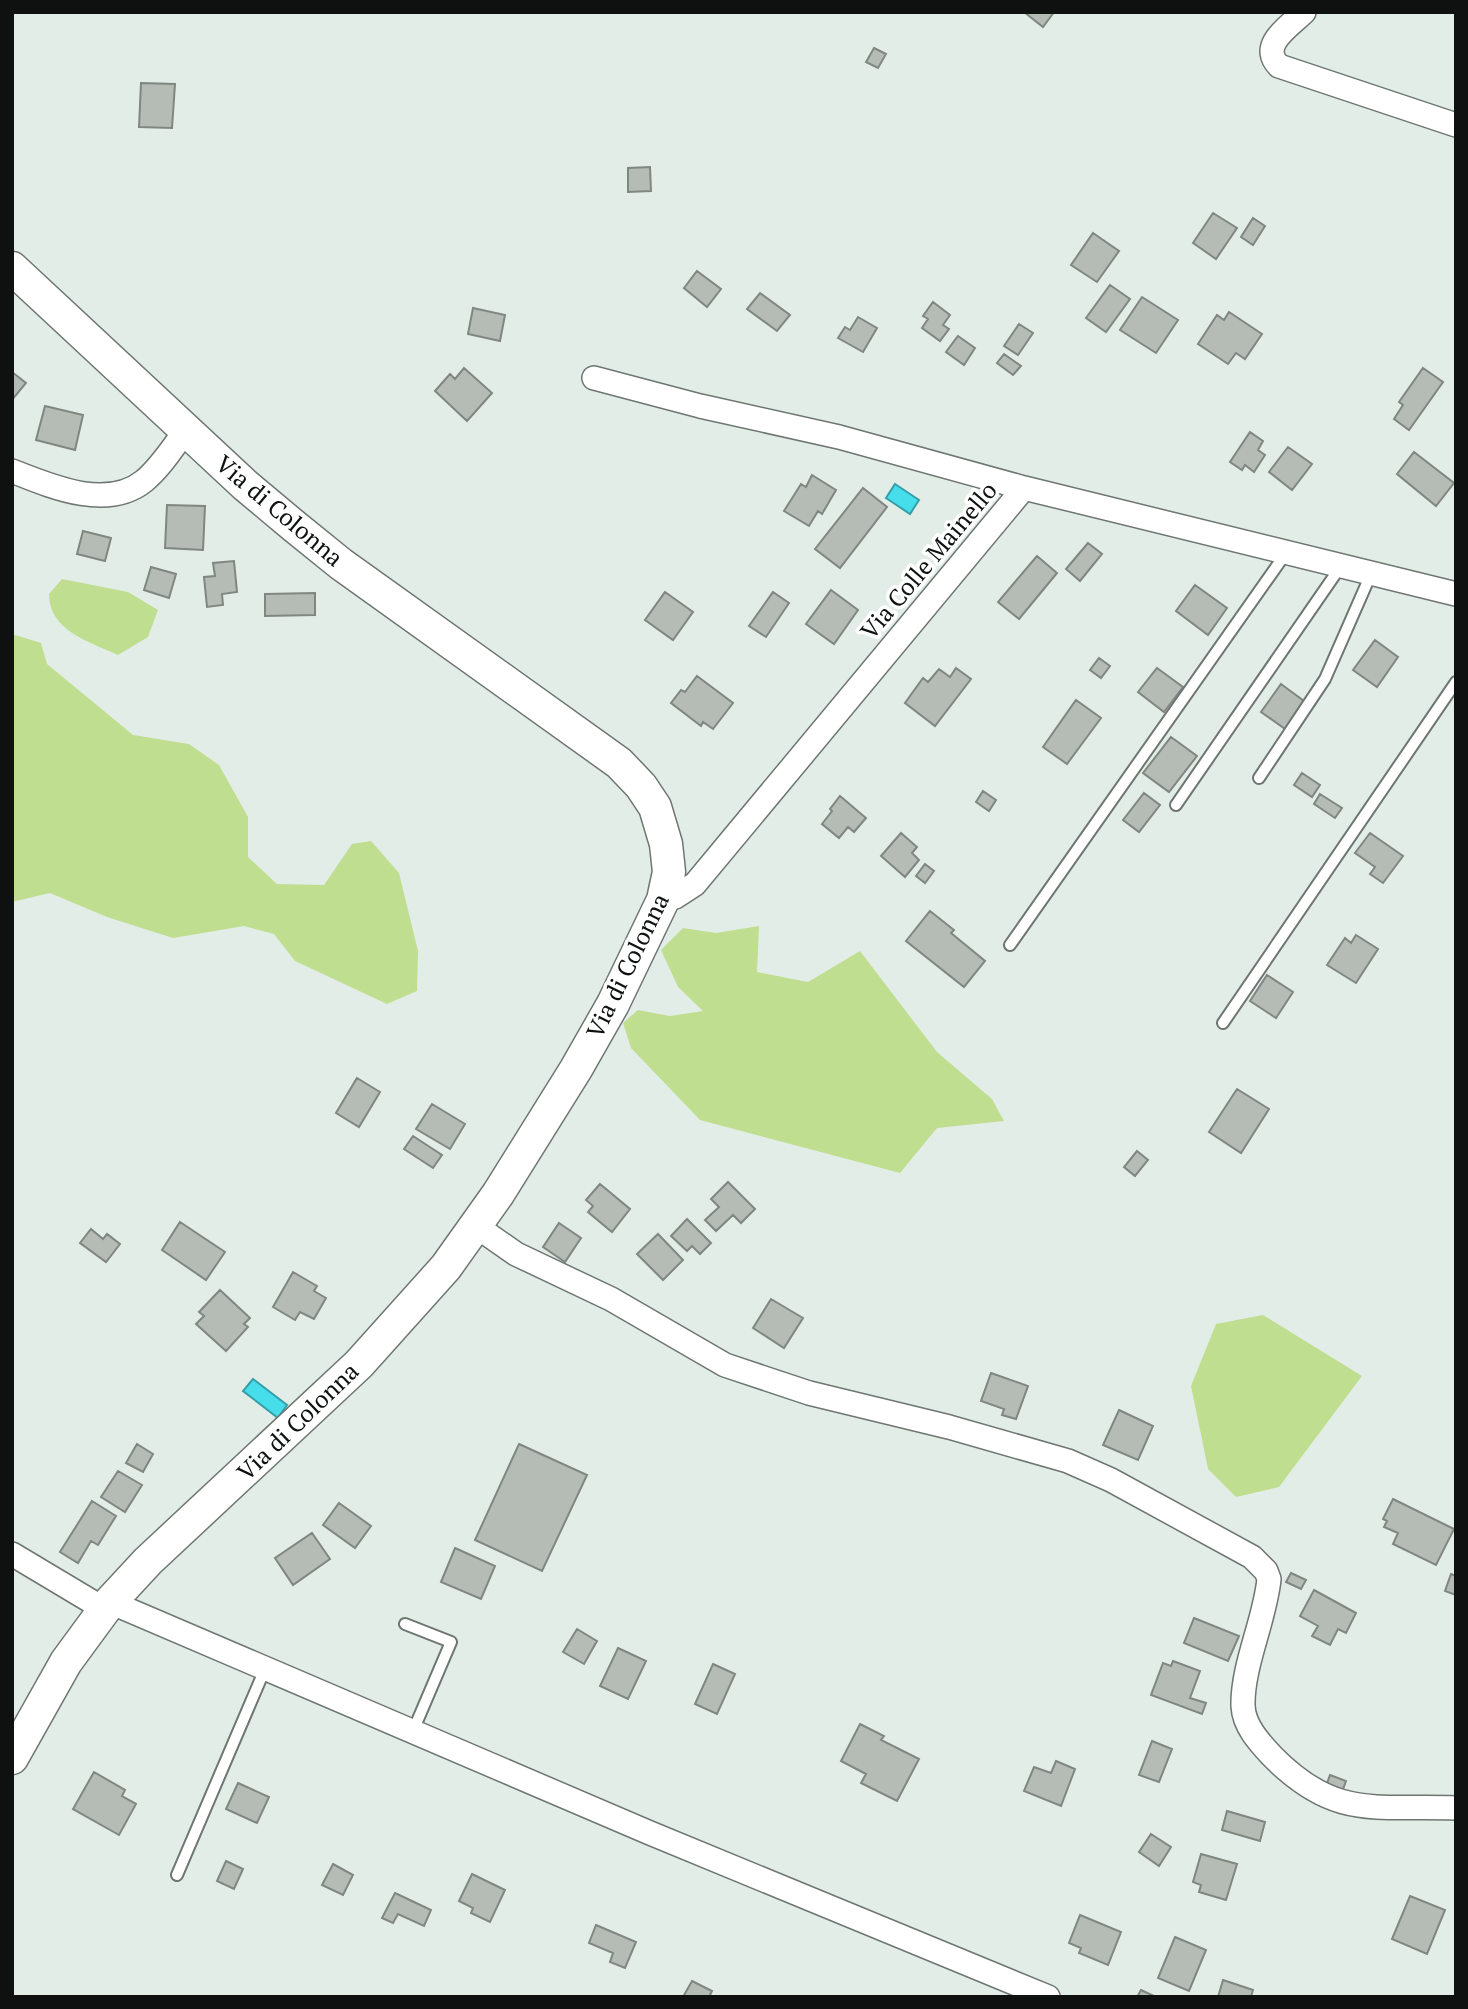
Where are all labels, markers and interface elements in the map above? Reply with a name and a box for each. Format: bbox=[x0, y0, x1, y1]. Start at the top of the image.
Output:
street label: Via di Colonna bbox=[209, 447, 350, 573]
street label: Via Colle Mainello bbox=[853, 475, 1004, 646]
street label: Via di Colonna bbox=[578, 888, 676, 1043]
street label: Via di Colonna bbox=[230, 1355, 365, 1487]

